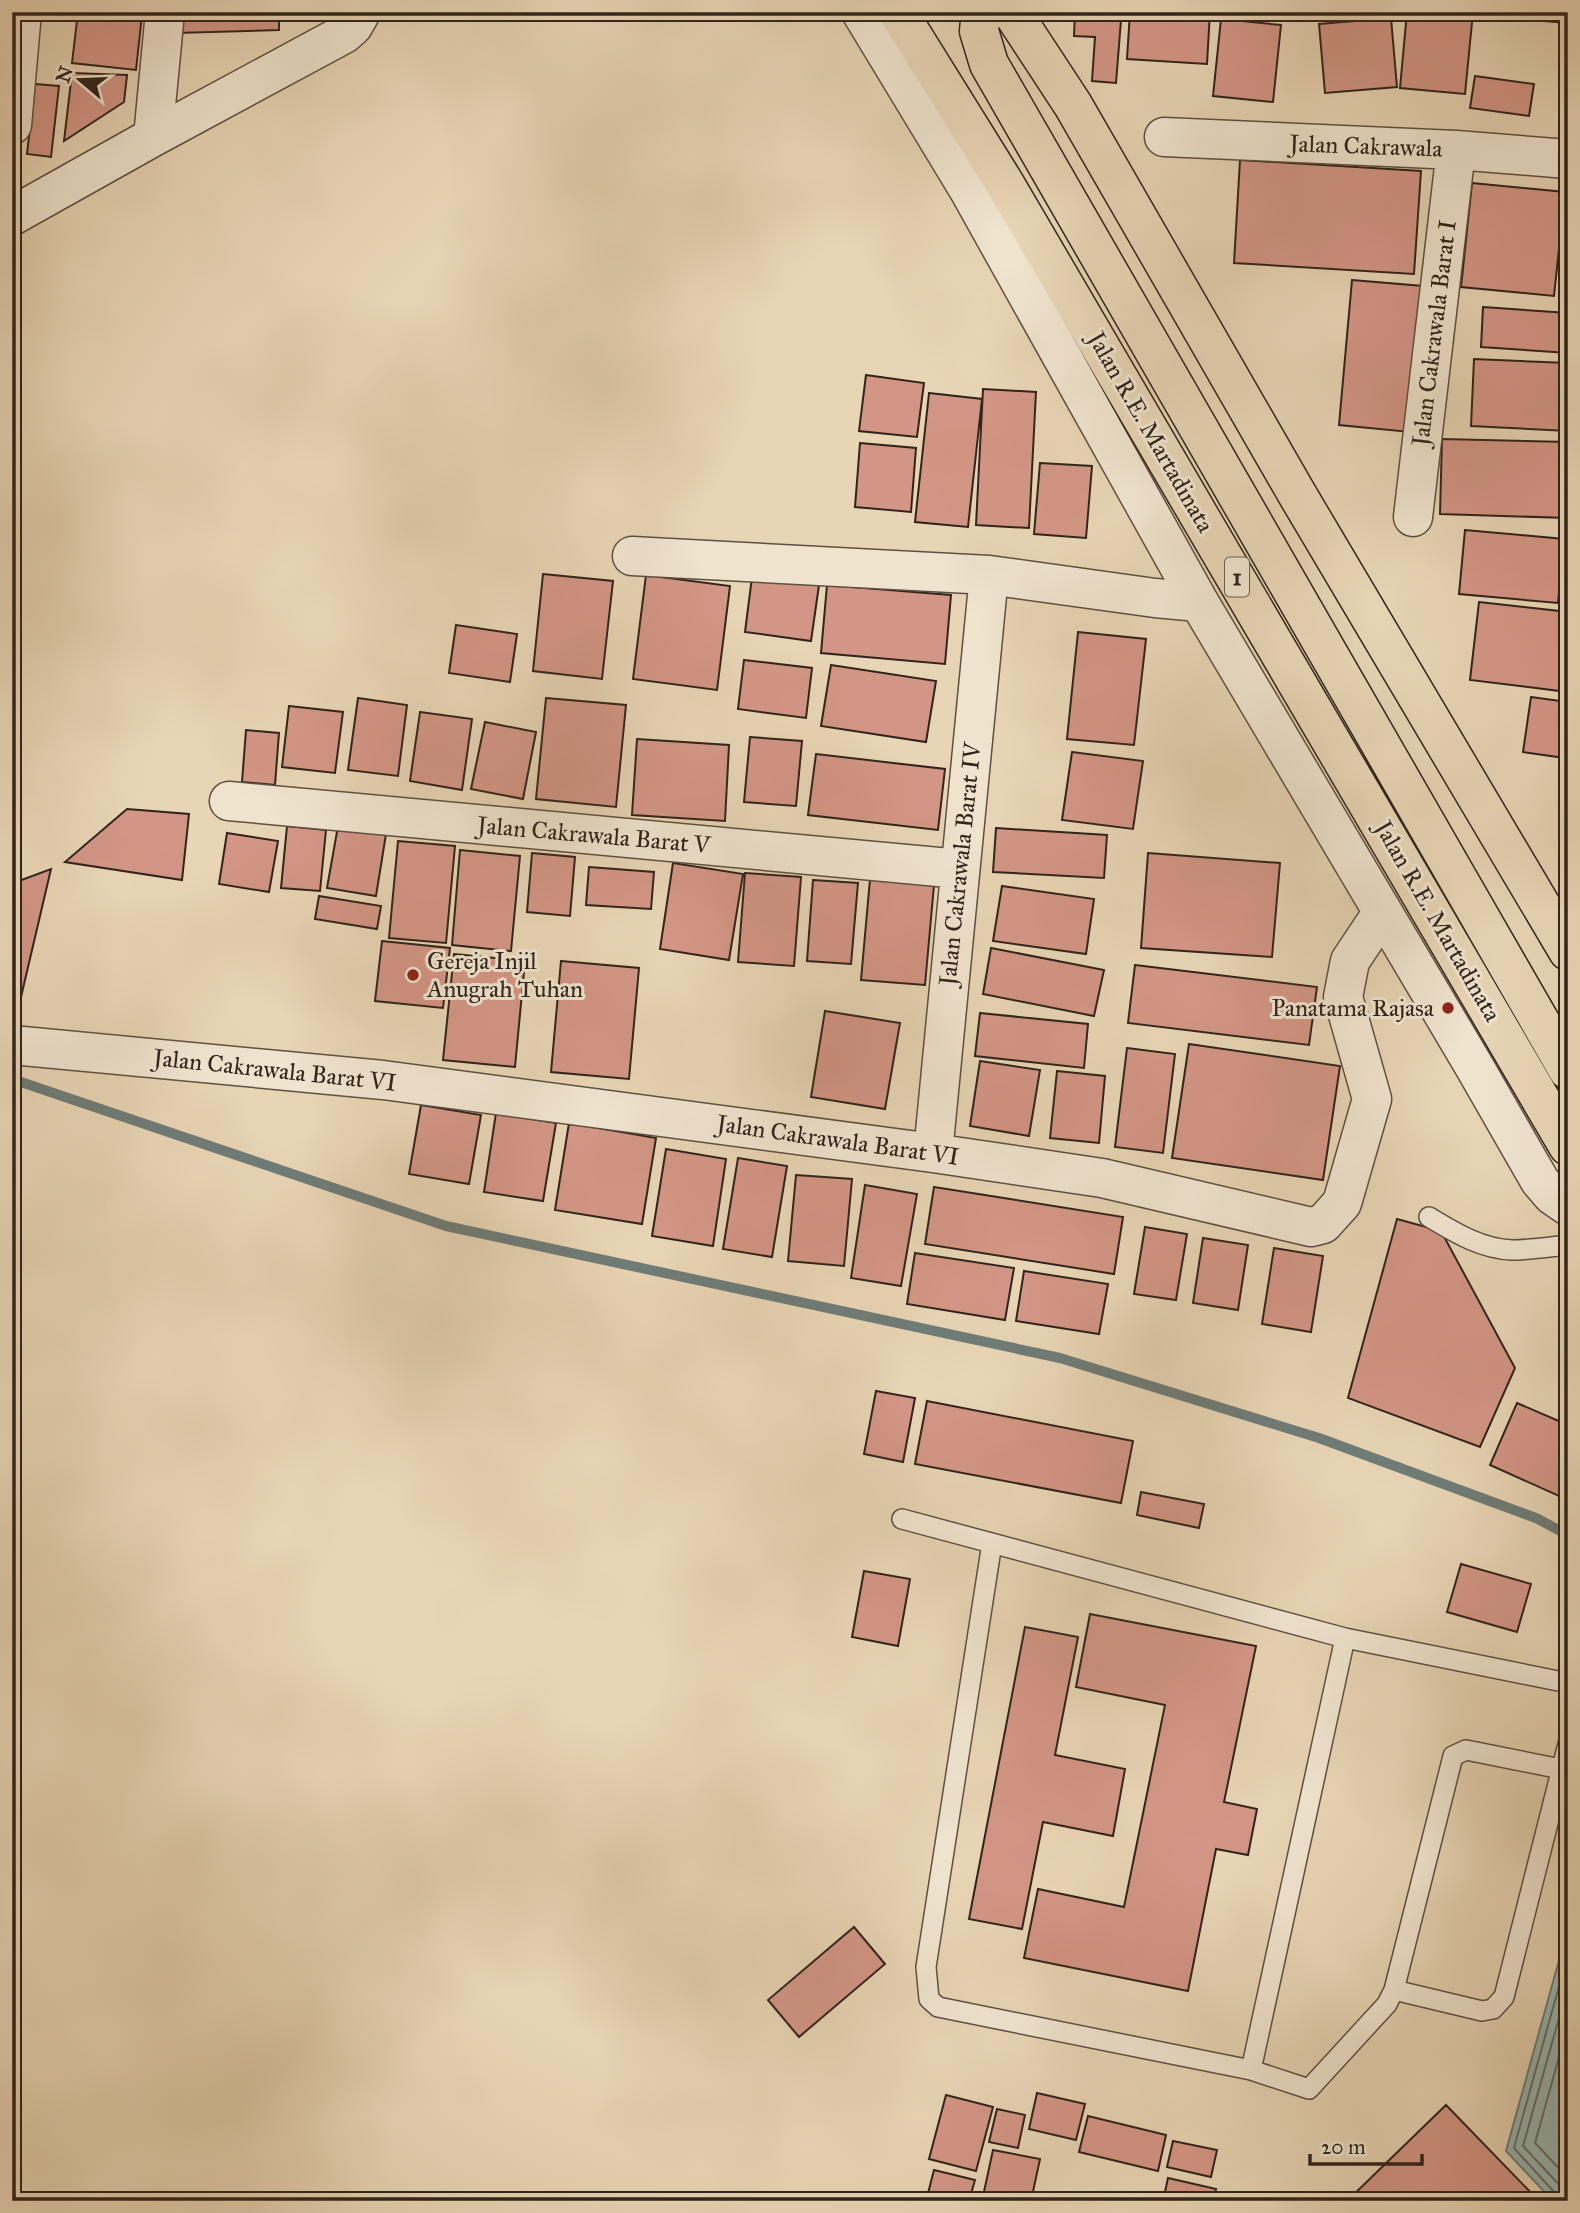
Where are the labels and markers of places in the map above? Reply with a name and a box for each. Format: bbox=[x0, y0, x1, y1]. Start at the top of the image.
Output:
place label: Gereja Injil Anugrah Tuhan bbox=[426, 946, 583, 1004]
marker: Gereja Injil Anugrah Tuhan bbox=[405, 967, 421, 983]
place label: Panatama Rajasa bbox=[1271, 993, 1435, 1023]
marker: Panatama Rajasa bbox=[1440, 1000, 1456, 1016]

